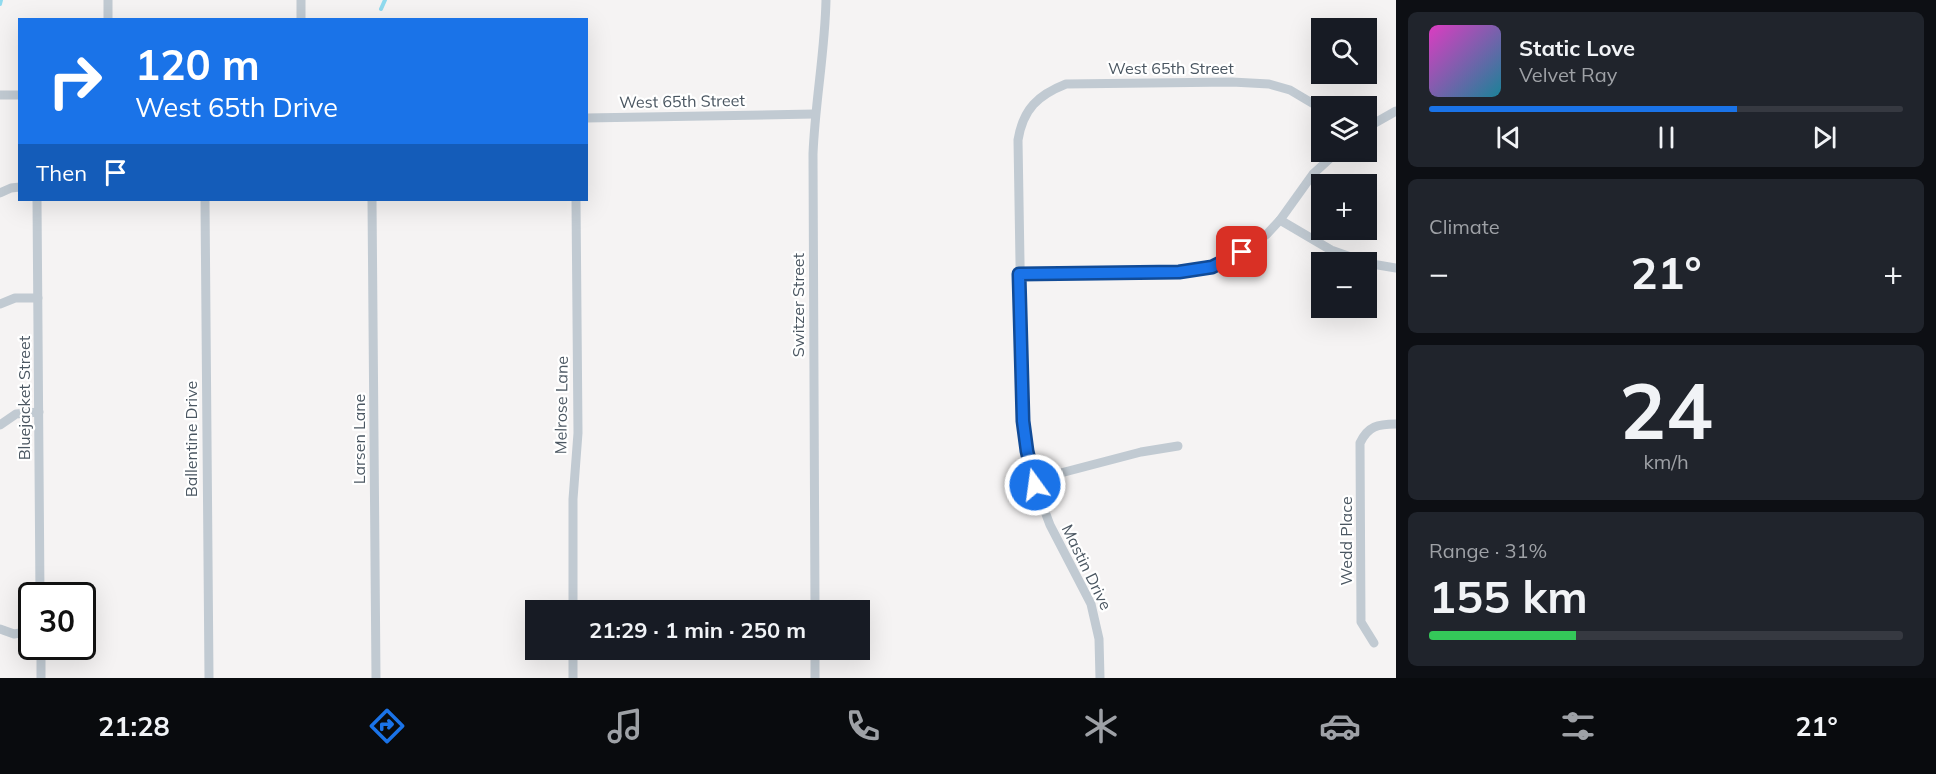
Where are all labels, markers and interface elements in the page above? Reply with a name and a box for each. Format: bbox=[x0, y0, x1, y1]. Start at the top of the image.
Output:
map controls bbox=[1311, 18, 1377, 318]
button: search bbox=[1311, 18, 1377, 84]
text: Static Love bbox=[1519, 34, 1635, 62]
text: 120 m bbox=[135, 38, 260, 91]
icon: right bbox=[36, 42, 114, 120]
street label: West 65th Street bbox=[1108, 58, 1234, 78]
text: Velvet Ray bbox=[1519, 62, 1617, 87]
text: West 65th Drive bbox=[135, 90, 338, 124]
street label: West 65th Street bbox=[619, 90, 745, 112]
button: layers bbox=[1311, 96, 1377, 162]
icon: previous bbox=[1492, 121, 1525, 154]
icon: pause bbox=[1650, 121, 1683, 154]
icon: next bbox=[1808, 121, 1841, 154]
icon: arrive bbox=[99, 156, 132, 189]
text: Then bbox=[36, 159, 87, 187]
button: + bbox=[1311, 174, 1377, 240]
text: Climate bbox=[1429, 214, 1500, 239]
pin bbox=[1216, 226, 1267, 277]
icon: arrive bbox=[1225, 235, 1258, 268]
text: 21° bbox=[1630, 244, 1702, 300]
street label: Switzer Street bbox=[788, 252, 808, 357]
button: − bbox=[1311, 252, 1377, 318]
text: − bbox=[1429, 252, 1449, 293]
text: + bbox=[1883, 252, 1903, 293]
street label: Bluejacket Street bbox=[14, 335, 34, 460]
street label: Melrose Lane bbox=[550, 356, 572, 454]
text: 24 bbox=[1619, 361, 1713, 459]
street label: Ballentine Drive bbox=[181, 381, 201, 497]
street label: Larsen Lane bbox=[349, 394, 369, 484]
text: km/h bbox=[1643, 449, 1689, 474]
position arrow bbox=[1003, 453, 1067, 517]
street label: Wedd Place bbox=[1336, 496, 1356, 586]
street label: Mastin Drive bbox=[1058, 521, 1116, 613]
text: Range · 31% bbox=[1429, 538, 1547, 563]
text: 155 km bbox=[1429, 568, 1588, 624]
speed limit sign: 30 bbox=[18, 582, 96, 660]
text: 21:29 · 1 min · 250 m bbox=[589, 616, 806, 644]
icon: directions bbox=[366, 705, 408, 747]
icon: music bbox=[604, 705, 646, 747]
icon: phone bbox=[842, 705, 884, 747]
icon: climate bbox=[1080, 705, 1122, 747]
icon: car bbox=[1319, 705, 1361, 747]
icon: filters bbox=[1557, 705, 1599, 747]
text: 21:28 bbox=[98, 709, 170, 743]
text: 21° bbox=[1795, 709, 1838, 743]

